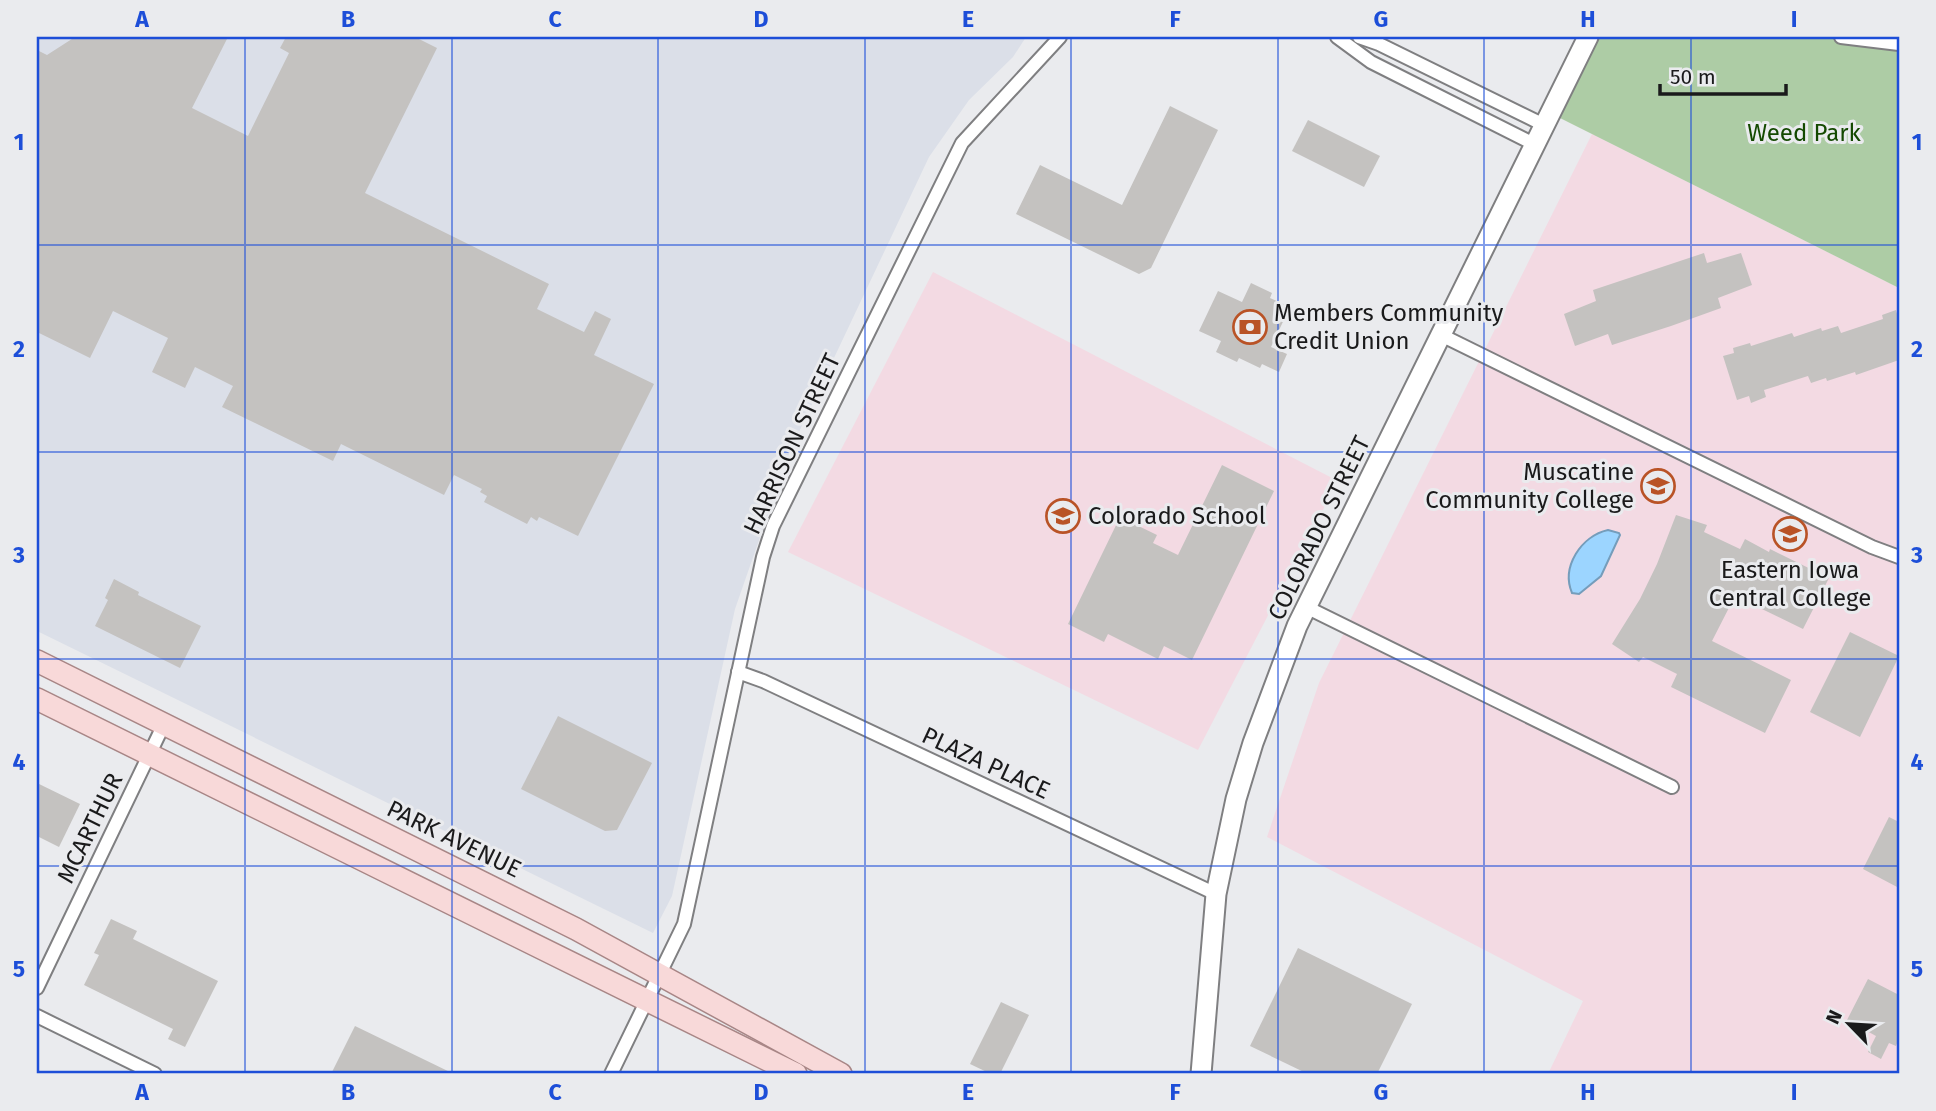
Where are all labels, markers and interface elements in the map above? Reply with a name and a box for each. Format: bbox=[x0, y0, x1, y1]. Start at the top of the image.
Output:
text: A bbox=[134, 5, 149, 33]
text: B bbox=[341, 5, 355, 33]
text: C bbox=[548, 5, 562, 33]
text: D bbox=[754, 5, 769, 33]
text: E bbox=[962, 5, 974, 33]
text: F bbox=[1169, 5, 1181, 33]
text: G bbox=[1374, 5, 1388, 33]
text: H bbox=[1580, 5, 1596, 33]
text: I bbox=[1791, 5, 1797, 33]
scale bar bbox=[1660, 52, 1786, 96]
text: 50 m bbox=[1670, 64, 1716, 90]
park label: Weed Park bbox=[1747, 119, 1862, 147]
text: 1 bbox=[14, 128, 24, 156]
text: 1 bbox=[1912, 128, 1922, 156]
place label: Members Community Credit Union bbox=[1274, 299, 1504, 355]
bank icon: Members Community Credit Union bbox=[1231, 308, 1269, 346]
text: 2 bbox=[13, 335, 25, 363]
text: 2 bbox=[1911, 335, 1923, 363]
street label: HARRISON STREET bbox=[738, 349, 846, 539]
street label: COLORADO STREET bbox=[1262, 431, 1376, 625]
place label: Muscatine Community College bbox=[1425, 458, 1634, 514]
school or university icon: Muscatine Community College bbox=[1639, 467, 1677, 505]
school or university icon: Colorado School bbox=[1044, 497, 1082, 535]
place label: Colorado School bbox=[1088, 502, 1266, 530]
school or university icon: Eastern Iowa Central College bbox=[1771, 515, 1809, 553]
text: 3 bbox=[12, 541, 25, 569]
text: 3 bbox=[1910, 541, 1923, 569]
place label: Eastern Iowa Central College bbox=[1709, 556, 1871, 612]
street label: PLAZA PLACE bbox=[918, 721, 1054, 805]
text: 4 bbox=[13, 748, 26, 776]
text: 4 bbox=[1911, 748, 1924, 776]
street label: MCARTHUR bbox=[51, 768, 129, 888]
street label: PARK AVENUE bbox=[382, 794, 526, 884]
text: 5 bbox=[13, 955, 25, 983]
text: 5 bbox=[1911, 955, 1923, 983]
north arrow bbox=[1814, 988, 1884, 1058]
text: N bbox=[1821, 1006, 1847, 1028]
text: A bbox=[134, 1078, 149, 1106]
text: B bbox=[341, 1078, 355, 1106]
text: C bbox=[548, 1078, 562, 1106]
text: D bbox=[754, 1078, 769, 1106]
text: E bbox=[962, 1078, 974, 1106]
text: F bbox=[1169, 1078, 1181, 1106]
text: G bbox=[1374, 1078, 1388, 1106]
text: H bbox=[1580, 1078, 1596, 1106]
text: I bbox=[1791, 1078, 1797, 1106]

